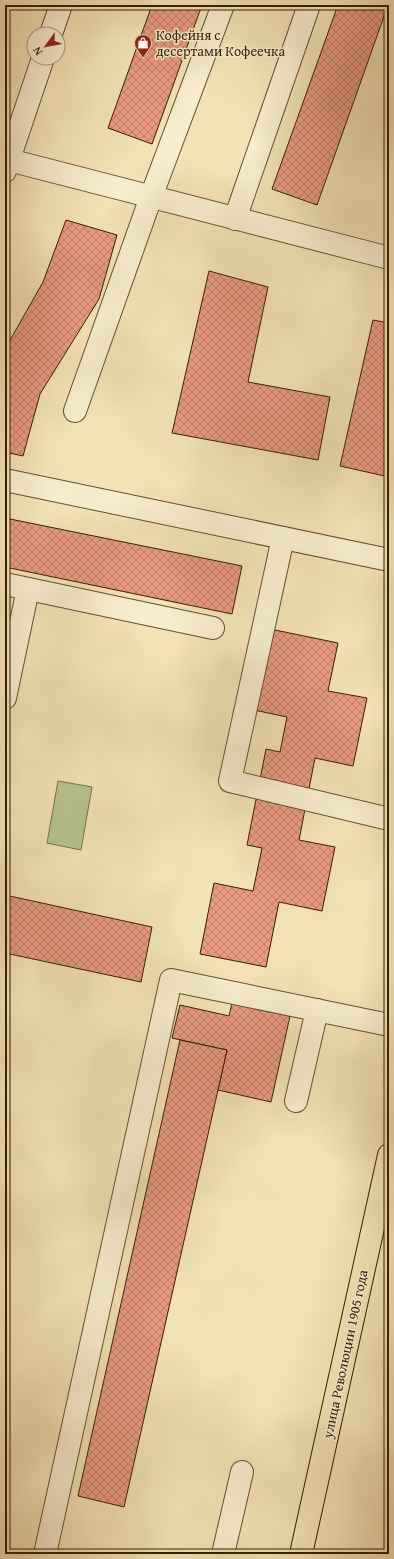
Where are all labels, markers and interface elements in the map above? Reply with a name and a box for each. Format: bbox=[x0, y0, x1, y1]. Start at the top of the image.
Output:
place label: Кофейня с десертами Кофеечка bbox=[156, 25, 285, 61]
north arrow bbox=[26, 26, 66, 66]
shop icon: Кофейня с десертами Кофеечка bbox=[133, 33, 153, 58]
text: N bbox=[28, 43, 46, 59]
street label: улица Революции 1905 года bbox=[317, 1268, 373, 1441]

